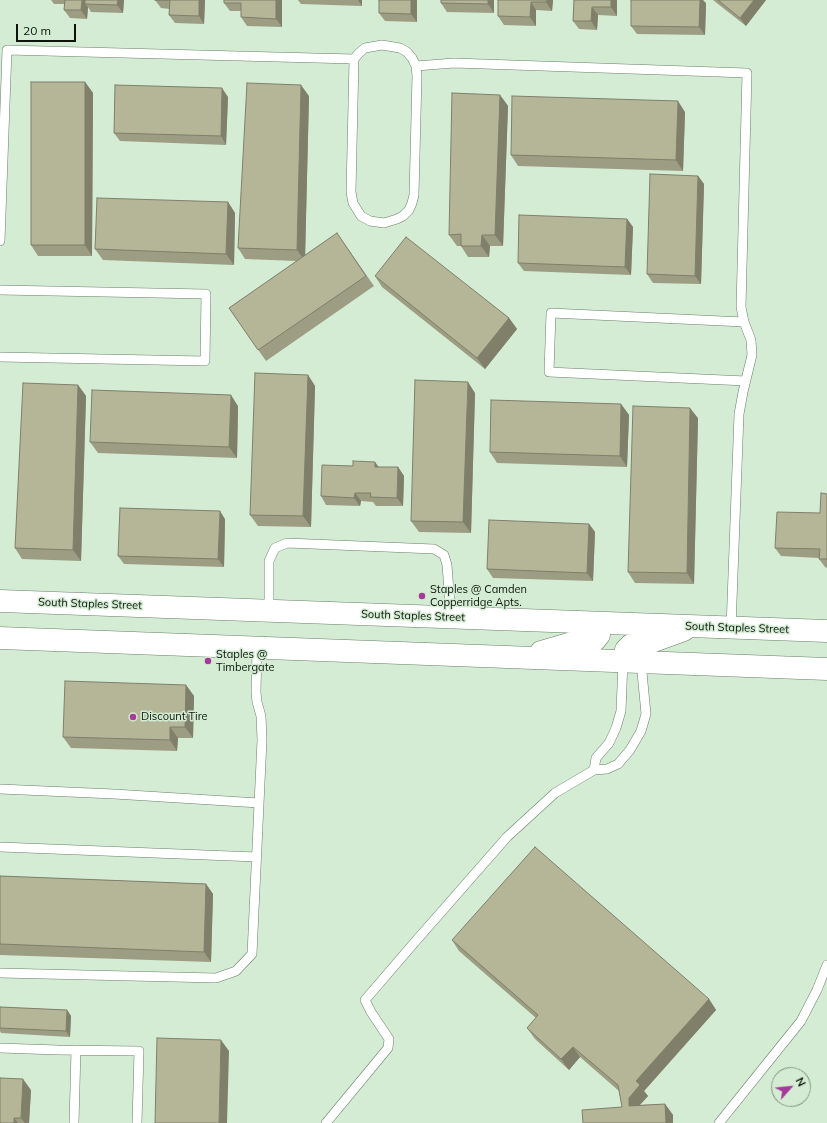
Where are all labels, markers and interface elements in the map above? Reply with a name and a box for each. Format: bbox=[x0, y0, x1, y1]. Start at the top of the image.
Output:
scale bar bbox=[18, 16, 78, 42]
text: 20 m bbox=[23, 23, 51, 38]
place label: Staples @ Camden Copperridge Apts. bbox=[430, 583, 527, 609]
marker: Staples @ Camden Copperridge Apts. bbox=[417, 591, 427, 601]
street label: South Staples Street bbox=[38, 596, 142, 612]
street label: South Staples Street bbox=[361, 608, 465, 624]
street label: South Staples Street bbox=[685, 620, 789, 636]
place label: Staples @ Timbergate bbox=[216, 648, 274, 674]
marker: Staples @ Timbergate bbox=[203, 656, 213, 666]
place label: Discount Tire bbox=[141, 710, 208, 724]
marker: Discount Tire bbox=[128, 712, 138, 722]
north arrow bbox=[771, 1067, 811, 1107]
text: N bbox=[793, 1075, 809, 1089]

